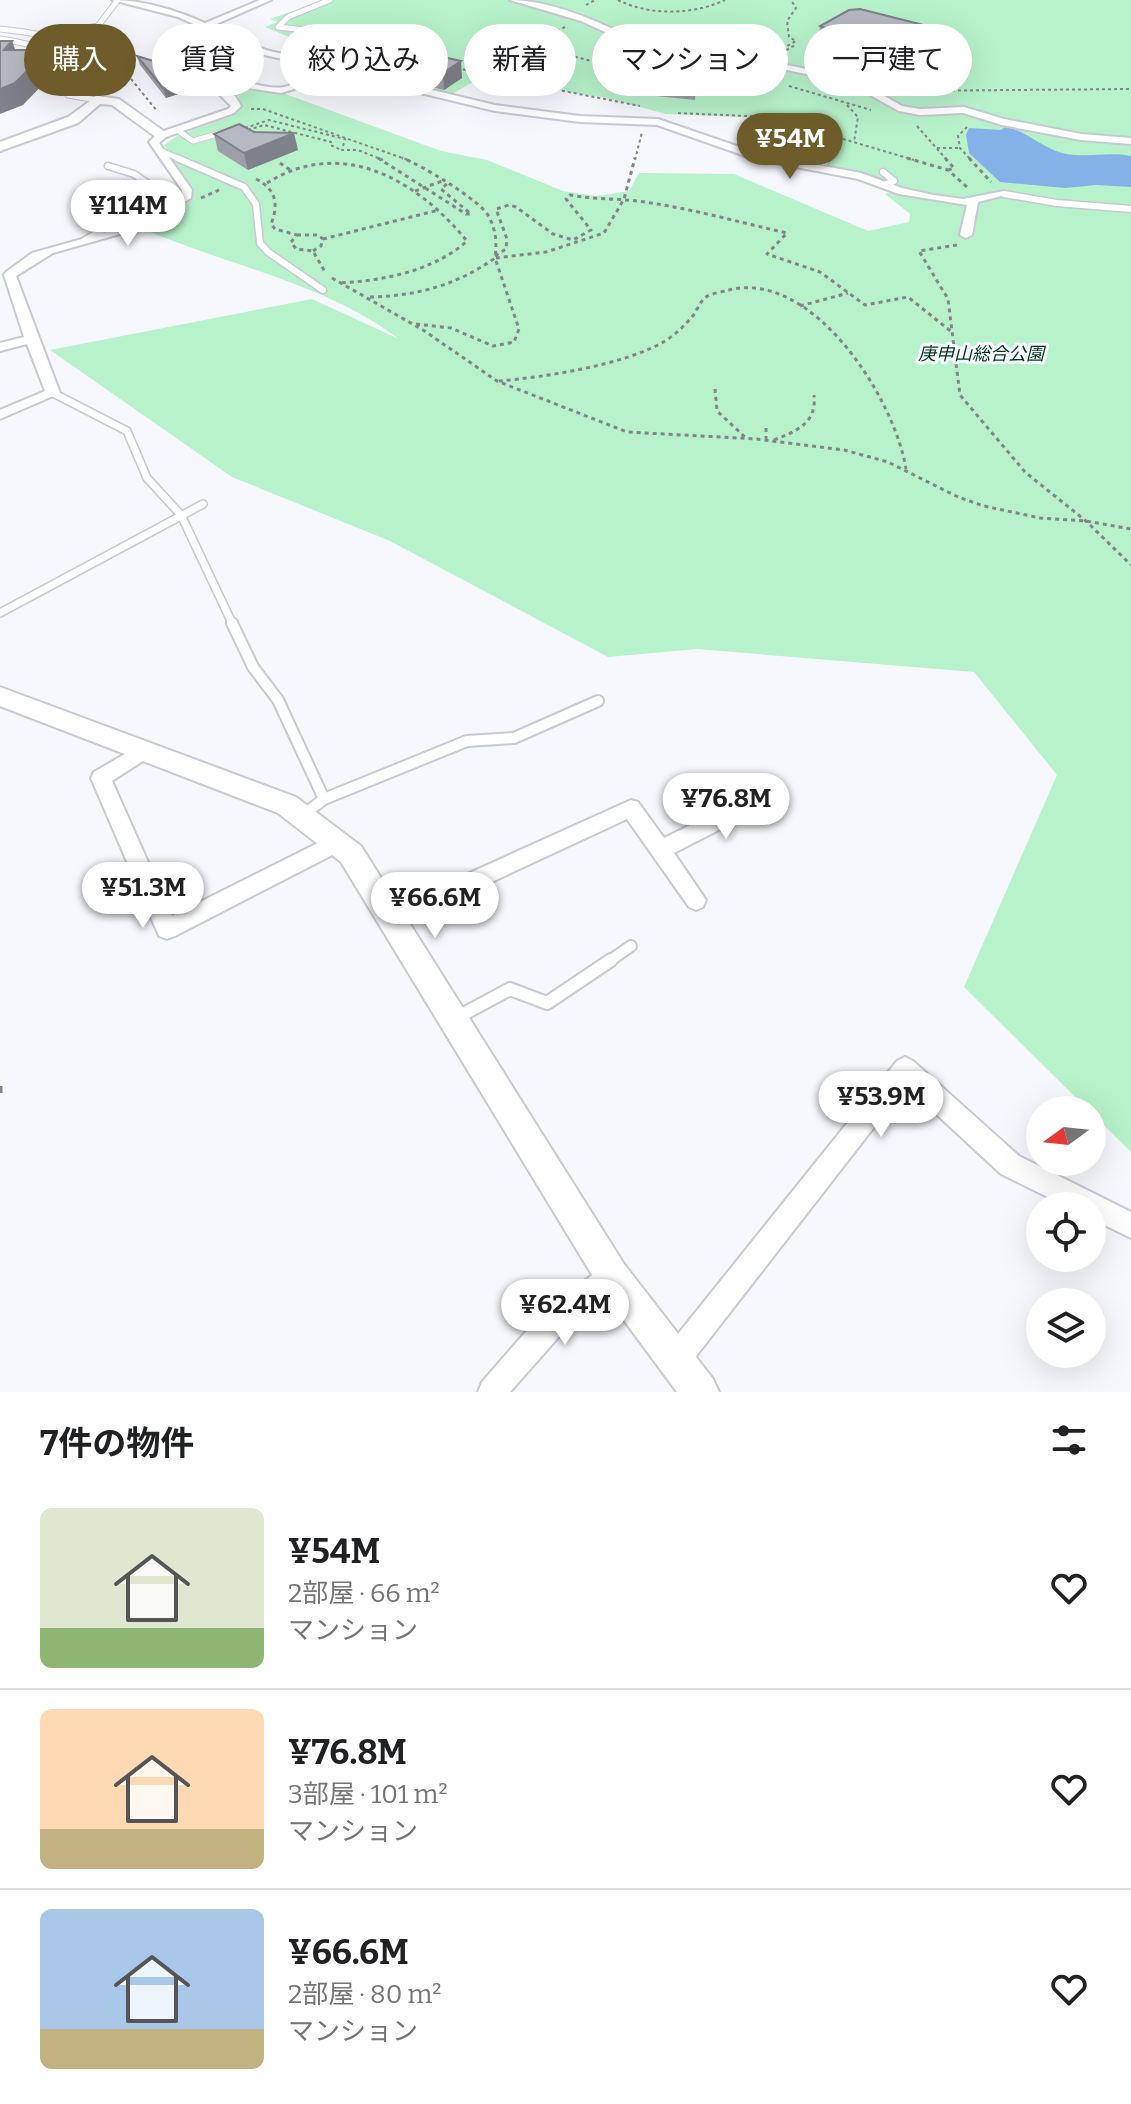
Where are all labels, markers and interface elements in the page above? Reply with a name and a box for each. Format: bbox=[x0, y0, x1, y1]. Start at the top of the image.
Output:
chip: 購入 bbox=[24, 24, 136, 96]
chip: 賃貸 bbox=[152, 24, 264, 96]
chip: 絞り込み bbox=[280, 24, 448, 96]
chip: 新着 bbox=[464, 24, 576, 96]
chip: マンション bbox=[592, 24, 788, 96]
chip: 一戸建て bbox=[804, 24, 972, 96]
pin: ¥54M bbox=[743, 113, 837, 181]
text: ¥54M bbox=[755, 123, 825, 154]
pin: ¥114M bbox=[72, 180, 184, 248]
text: ¥114M bbox=[88, 190, 168, 221]
park label: 庚申山総合公園 bbox=[918, 343, 1047, 365]
pin: ¥76.8M bbox=[661, 773, 791, 841]
text: ¥76.8M bbox=[681, 783, 771, 814]
pin: ¥51.3M bbox=[78, 862, 208, 930]
text: ¥51.3M bbox=[100, 872, 186, 903]
pin: ¥66.6M bbox=[370, 872, 500, 940]
text: ¥66.6M bbox=[389, 882, 481, 913]
pin: ¥53.9M bbox=[816, 1071, 946, 1139]
text: ¥53.9M bbox=[837, 1081, 925, 1112]
north arrow bbox=[1026, 1096, 1106, 1176]
map controls bbox=[1026, 1096, 1106, 1368]
button: locate bbox=[1026, 1192, 1106, 1272]
pin: ¥62.4M bbox=[500, 1279, 630, 1347]
button: layers bbox=[1026, 1288, 1106, 1368]
text: ¥62.4M bbox=[519, 1289, 611, 1320]
icon: filters bbox=[1047, 1418, 1091, 1462]
text: 7件の物件 bbox=[40, 1423, 194, 1464]
text: ¥54M bbox=[288, 1531, 380, 1572]
icon: home bbox=[104, 1540, 200, 1636]
icon: heart bbox=[1047, 1566, 1091, 1610]
text: 2部屋 · 66 m² bbox=[288, 1578, 440, 1609]
text: マンション bbox=[288, 1615, 418, 1646]
text: ¥76.8M bbox=[288, 1732, 407, 1773]
icon: home bbox=[104, 1741, 200, 1837]
icon: heart bbox=[1047, 1767, 1091, 1811]
text: 3部屋 · 101 m² bbox=[288, 1779, 448, 1810]
text: マンション bbox=[288, 1816, 418, 1847]
text: ¥66.6M bbox=[288, 1932, 409, 1973]
icon: home bbox=[104, 1941, 200, 2037]
icon: heart bbox=[1047, 1967, 1091, 2011]
text: 2部屋 · 80 m² bbox=[288, 1979, 442, 2010]
text: マンション bbox=[288, 2016, 418, 2047]

